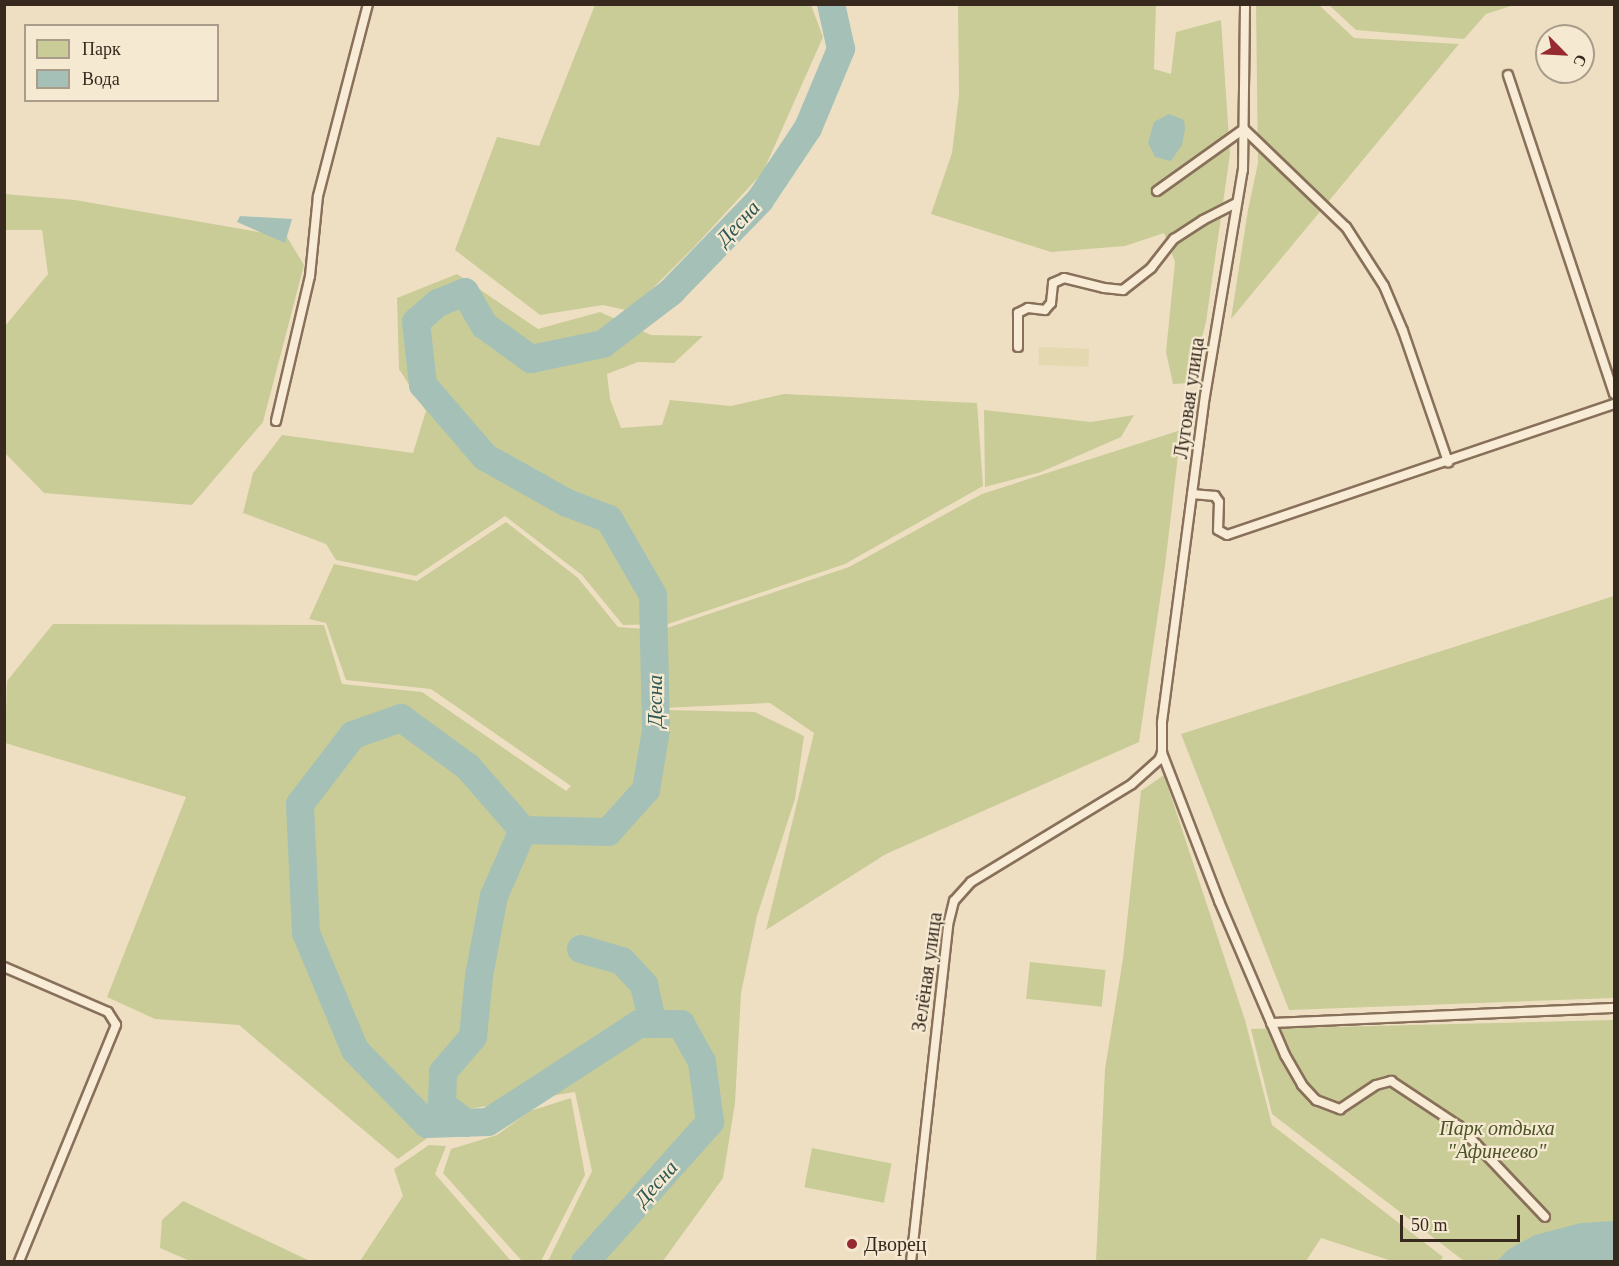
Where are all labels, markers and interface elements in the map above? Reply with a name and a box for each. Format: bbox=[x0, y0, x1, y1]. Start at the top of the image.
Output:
legend bbox=[24, 24, 219, 102]
north arrow bbox=[1535, 24, 1595, 84]
text: Парк bbox=[82, 39, 121, 59]
text: С bbox=[1570, 52, 1590, 69]
text: Вода bbox=[82, 69, 120, 89]
water label: Десна bbox=[711, 195, 765, 251]
street label: Луговая улица bbox=[1169, 336, 1209, 460]
water label: Десна bbox=[642, 675, 668, 727]
street label: Зелёная улица bbox=[907, 910, 947, 1034]
park label: Парк отдыха "Афинеево" bbox=[1439, 1116, 1555, 1163]
water label: Десна bbox=[629, 1155, 683, 1211]
scale bar bbox=[1403, 1203, 1523, 1241]
text: 50 m bbox=[1411, 1215, 1448, 1235]
place label: Дворец bbox=[864, 1232, 927, 1256]
marker: Дворец bbox=[845, 1237, 859, 1251]

